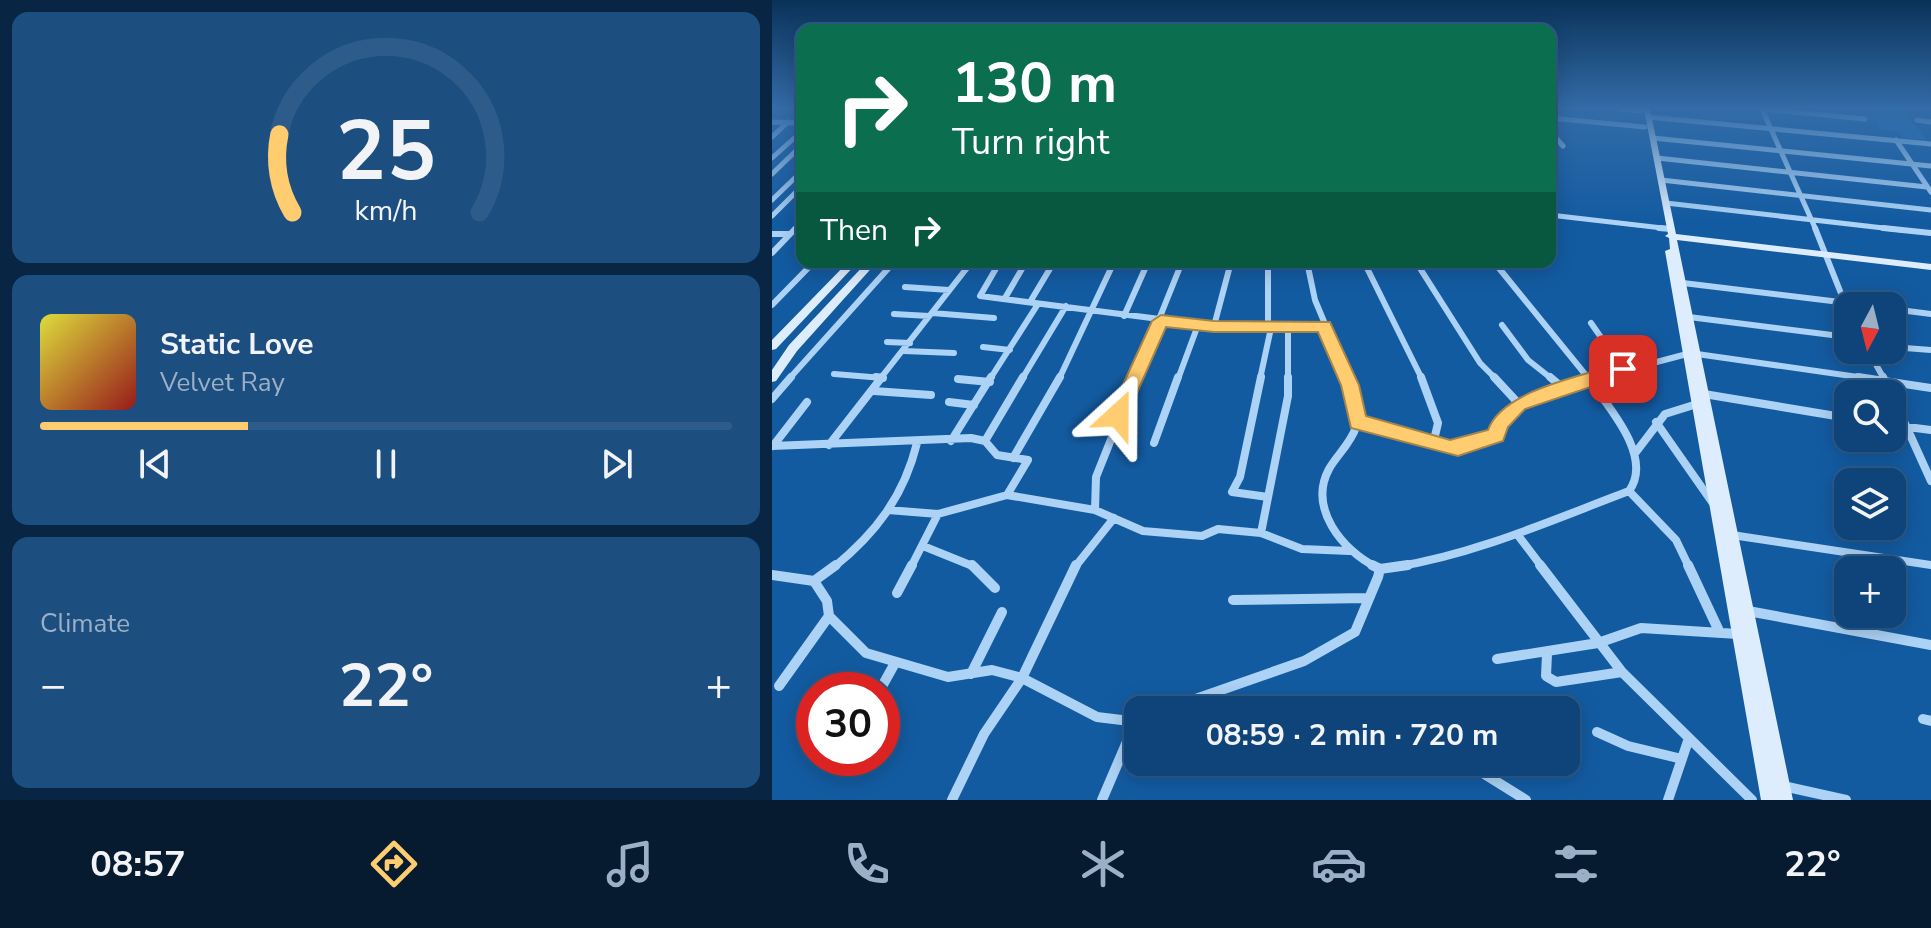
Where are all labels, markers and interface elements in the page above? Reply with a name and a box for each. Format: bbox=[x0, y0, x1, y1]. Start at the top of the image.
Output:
text: 130 m bbox=[952, 45, 1117, 122]
icon: right bbox=[820, 56, 924, 160]
text: 25 bbox=[336, 95, 436, 208]
text: Turn right bbox=[952, 118, 1109, 167]
text: km/h bbox=[355, 192, 417, 231]
icon: right bbox=[904, 208, 948, 252]
text: Then bbox=[820, 210, 888, 251]
north arrow bbox=[1834, 292, 1906, 364]
map controls bbox=[1834, 292, 1906, 628]
text: Static Love bbox=[160, 324, 314, 365]
pin bbox=[1589, 335, 1657, 403]
icon: arrive bbox=[1601, 347, 1645, 391]
text: Velvet Ray bbox=[160, 365, 285, 400]
position arrow bbox=[1076, 373, 1160, 457]
button: search bbox=[1834, 380, 1906, 452]
icon: previous bbox=[133, 442, 177, 486]
icon: pause bbox=[364, 442, 408, 486]
icon: next bbox=[595, 442, 639, 486]
button: layers bbox=[1834, 468, 1906, 540]
button: + bbox=[1834, 556, 1906, 628]
text: Climate bbox=[40, 606, 130, 641]
text: 22° bbox=[339, 645, 433, 727]
text: − bbox=[40, 656, 66, 716]
text: + bbox=[706, 656, 732, 716]
speed limit sign: 30 bbox=[796, 672, 900, 776]
text: 08:59 · 2 min · 720 m bbox=[1206, 715, 1498, 756]
icon: directions bbox=[366, 836, 422, 892]
icon: music bbox=[602, 836, 658, 892]
icon: phone bbox=[839, 836, 895, 892]
icon: climate bbox=[1075, 836, 1131, 892]
icon: car bbox=[1311, 836, 1367, 892]
icon: filters bbox=[1548, 836, 1604, 892]
text: 08:57 bbox=[90, 840, 186, 889]
text: 22° bbox=[1784, 840, 1841, 889]

